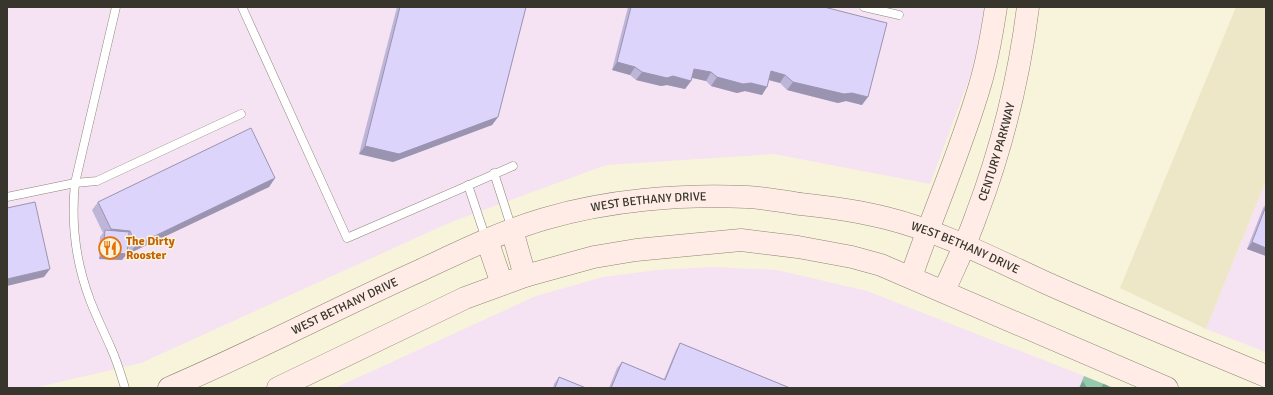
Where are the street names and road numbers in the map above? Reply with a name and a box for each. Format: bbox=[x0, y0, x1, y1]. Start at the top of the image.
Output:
street label: CENTURY PARKWAY bbox=[975, 101, 1019, 203]
street label: WEST BETHANY DRIVE bbox=[590, 189, 707, 215]
street label: WEST BETHANY DRIVE bbox=[909, 219, 1022, 278]
street label: WEST BETHANY DRIVE bbox=[289, 274, 401, 338]

